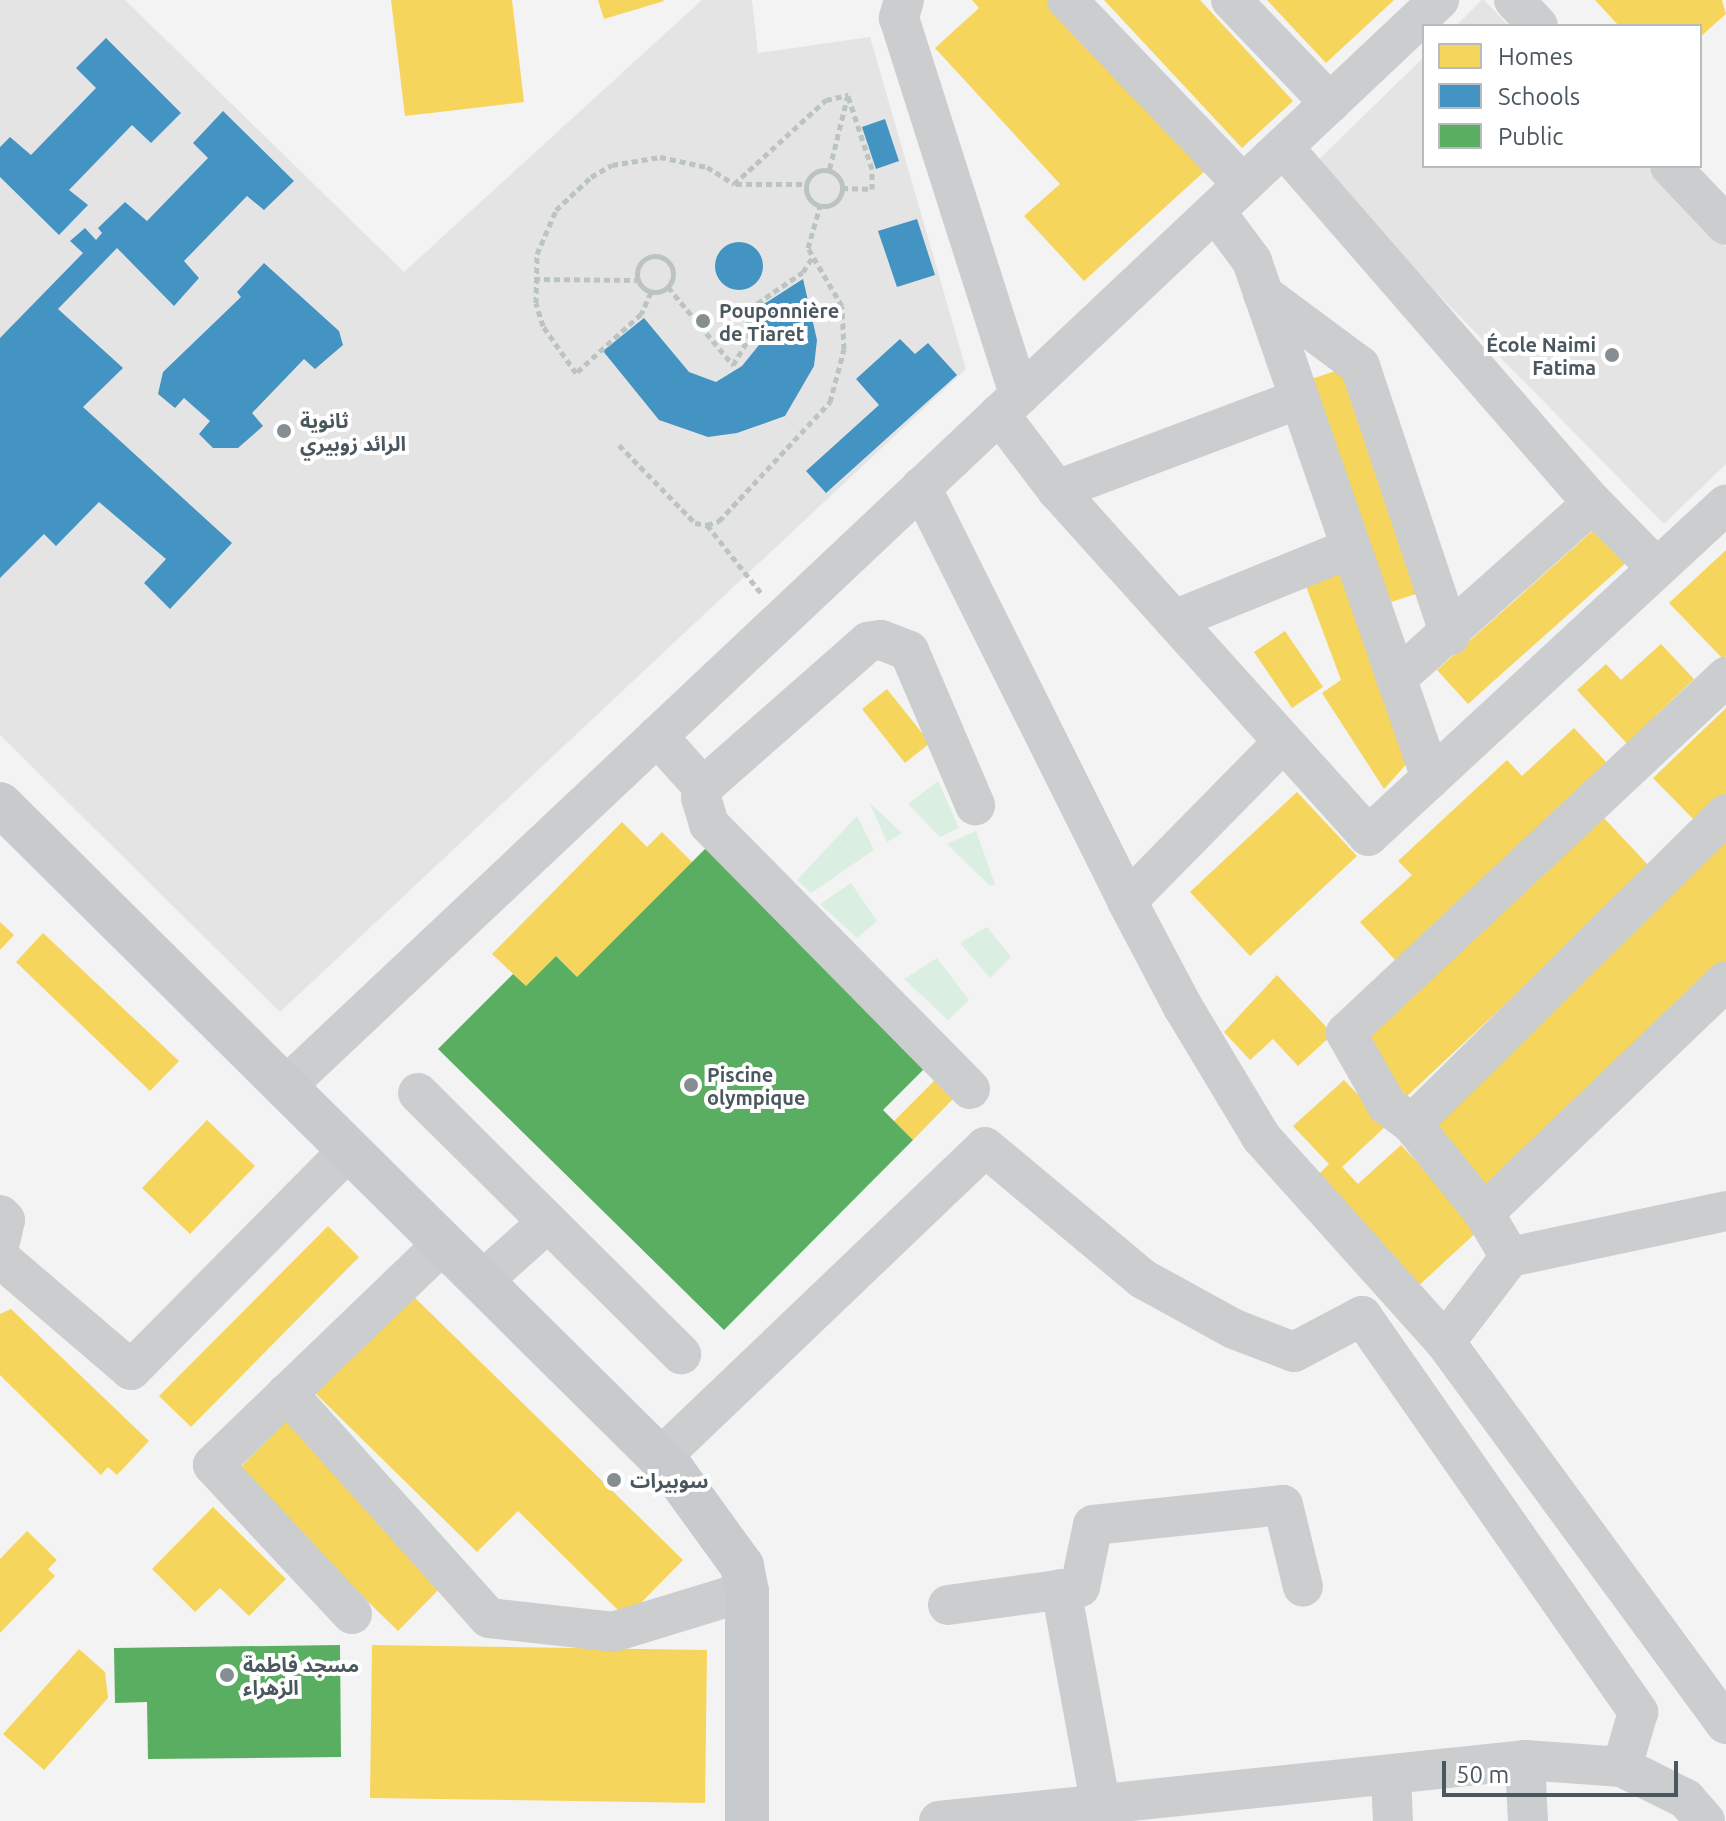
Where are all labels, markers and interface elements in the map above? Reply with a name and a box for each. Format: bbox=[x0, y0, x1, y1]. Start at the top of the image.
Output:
legend bbox=[1422, 24, 1702, 168]
text: Homes bbox=[1498, 43, 1573, 70]
text: Schools bbox=[1498, 83, 1580, 110]
text: Public bbox=[1498, 123, 1563, 150]
place label: Pouponnière de Tiaret bbox=[719, 298, 839, 345]
marker: Pouponnière de Tiaret bbox=[694, 312, 712, 330]
place label: École Naimi Fatima bbox=[1486, 332, 1596, 379]
marker: École Naimi Fatima bbox=[1603, 346, 1621, 364]
place label: ثانوية الرائد زوبيري bbox=[300, 408, 406, 455]
marker: ثانوية الرائد زوبيري bbox=[275, 422, 293, 440]
place label: Piscine olympique bbox=[707, 1062, 806, 1109]
marker: Piscine olympique bbox=[682, 1076, 700, 1094]
place label: سوبيرات bbox=[630, 1468, 708, 1492]
marker: سوبيرات bbox=[605, 1471, 623, 1489]
place label: مسجد فاطمة الزهراء bbox=[243, 1652, 359, 1699]
marker: مسجد فاطمة الزهراء bbox=[218, 1666, 236, 1684]
scale bar bbox=[1446, 1745, 1682, 1795]
text: 50 m bbox=[1456, 1761, 1509, 1788]

